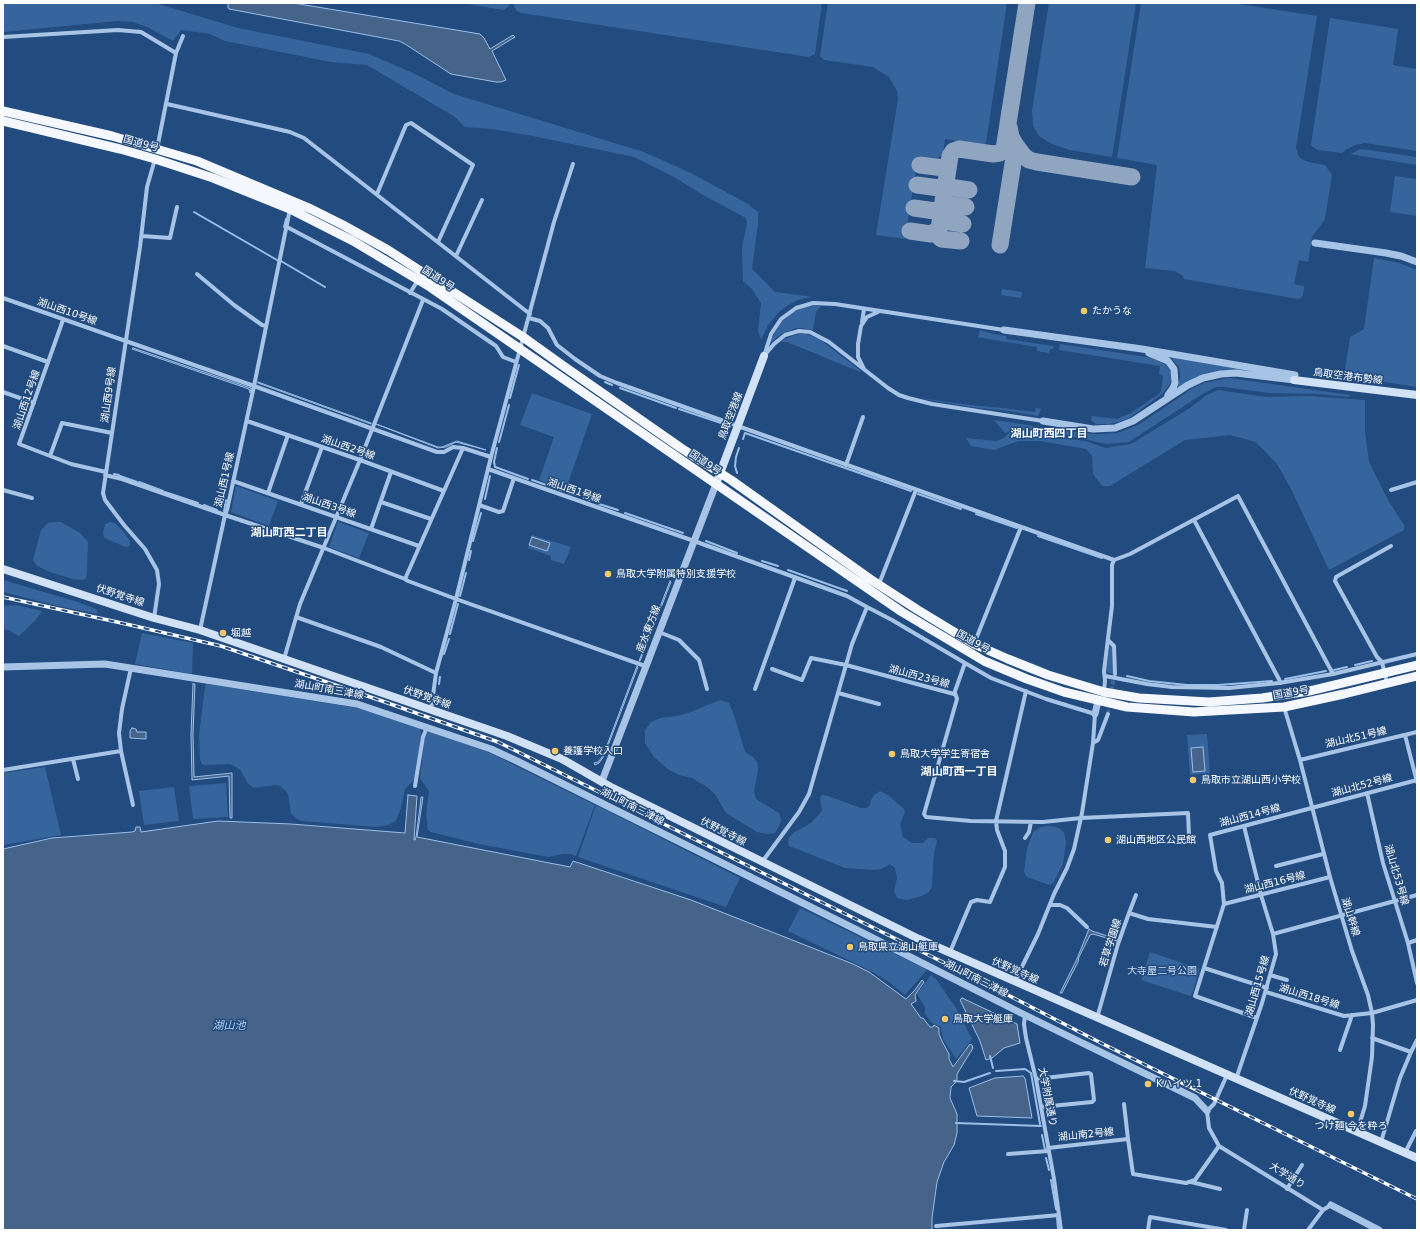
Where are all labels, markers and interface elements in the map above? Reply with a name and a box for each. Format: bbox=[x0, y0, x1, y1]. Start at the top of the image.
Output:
street label: 国道9号 bbox=[122, 133, 160, 155]
street label: 国道9号 bbox=[419, 264, 457, 294]
street label: 湖山西10号線 bbox=[35, 296, 99, 328]
place label: たかうな bbox=[1092, 305, 1132, 317]
marker: たかうな bbox=[1079, 306, 1089, 316]
street label: 湖山西9号線 bbox=[99, 366, 119, 424]
street label: 鳥取空港布勢線 bbox=[1313, 367, 1383, 387]
street label: 湖山西12号線 bbox=[11, 368, 43, 432]
street label: 鳥取空港線 bbox=[716, 391, 746, 441]
district label: 湖山町西四丁目 bbox=[1011, 427, 1087, 441]
street label: 湖山西2号線 bbox=[319, 433, 377, 463]
street label: 国道9号 bbox=[687, 448, 723, 478]
street label: 湖山西1号線 bbox=[213, 451, 237, 509]
street label: 湖山西1号線 bbox=[545, 476, 603, 506]
street label: 湖山西3号線 bbox=[300, 491, 358, 521]
district label: 湖山町西二丁目 bbox=[251, 526, 327, 540]
place label: 鳥取大学附属特別支援学校 bbox=[616, 568, 736, 580]
marker: 鳥取大学附属特別支援学校 bbox=[603, 569, 613, 579]
street label: 伏野覚寺線 bbox=[94, 583, 146, 609]
street label: 産水東方線 bbox=[634, 604, 664, 654]
place label: 堀越 bbox=[231, 627, 251, 639]
marker: 堀越 bbox=[218, 628, 228, 638]
street label: 国道9号 bbox=[954, 628, 992, 656]
street label: 湖山西23号線 bbox=[887, 663, 951, 691]
street label: 湖山町南三津線 bbox=[293, 678, 365, 702]
street label: 伏野覚寺線 bbox=[401, 684, 453, 712]
street label: 国道9号 bbox=[1272, 684, 1310, 702]
street label: 湖山北51号線 bbox=[1324, 725, 1388, 751]
place label: 養護学校入口 bbox=[563, 745, 623, 757]
marker: 養護学校入口 bbox=[550, 746, 560, 756]
place label: 鳥取大学学生寄宿舎 bbox=[900, 748, 990, 760]
marker: 鳥取大学学生寄宿舎 bbox=[887, 749, 897, 759]
district label: 湖山町西一丁目 bbox=[921, 765, 997, 779]
street label: 湖山北52号線 bbox=[1330, 772, 1394, 800]
place label: 鳥取市立湖山西小学校 bbox=[1201, 774, 1301, 786]
marker: 鳥取市立湖山西小学校 bbox=[1188, 775, 1198, 785]
street label: 湖山町南三津線 bbox=[598, 786, 666, 828]
street label: 湖山西14号線 bbox=[1218, 802, 1282, 830]
street label: 伏野覚寺線 bbox=[698, 815, 748, 849]
place label: 湖山西地区公民館 bbox=[1116, 834, 1196, 846]
marker: 湖山西地区公民館 bbox=[1103, 835, 1113, 845]
street label: 湖山北53号線 bbox=[1382, 843, 1410, 907]
street label: 湖山西16号線 bbox=[1243, 870, 1307, 896]
street label: 湖山幹線 bbox=[1338, 896, 1362, 938]
street label: 若草学園線 bbox=[1098, 917, 1124, 969]
place label: 鳥取県立湖山艇庫 bbox=[858, 941, 938, 953]
marker: 鳥取県立湖山艇庫 bbox=[845, 942, 855, 952]
street label: 湖山西15号線 bbox=[1244, 954, 1272, 1018]
street label: 伏野覚寺線 bbox=[990, 955, 1040, 987]
street label: 湖山町南三津線 bbox=[942, 958, 1010, 1000]
park label: 大寺屋二号公園 bbox=[1127, 965, 1197, 977]
street label: 湖山西18号線 bbox=[1277, 982, 1341, 1012]
place label: 鳥取大学艇庫 bbox=[953, 1013, 1013, 1025]
marker: 鳥取大学艇庫 bbox=[940, 1014, 950, 1024]
water label: 湖山池 bbox=[213, 1019, 245, 1033]
street label: 大学附属通り bbox=[1035, 1066, 1059, 1128]
place label: Kハイツ.1 bbox=[1156, 1078, 1202, 1090]
marker: Kハイツ.1 bbox=[1143, 1079, 1153, 1089]
street label: 伏野覚寺線 bbox=[1287, 1085, 1337, 1117]
marker: つけ麺 今を粋ろ bbox=[1346, 1109, 1356, 1119]
place label: つけ麺 今を粋ろ bbox=[1314, 1120, 1388, 1132]
street label: 湖山南2号線 bbox=[1057, 1126, 1115, 1144]
street label: 大学通り bbox=[1267, 1160, 1307, 1192]

